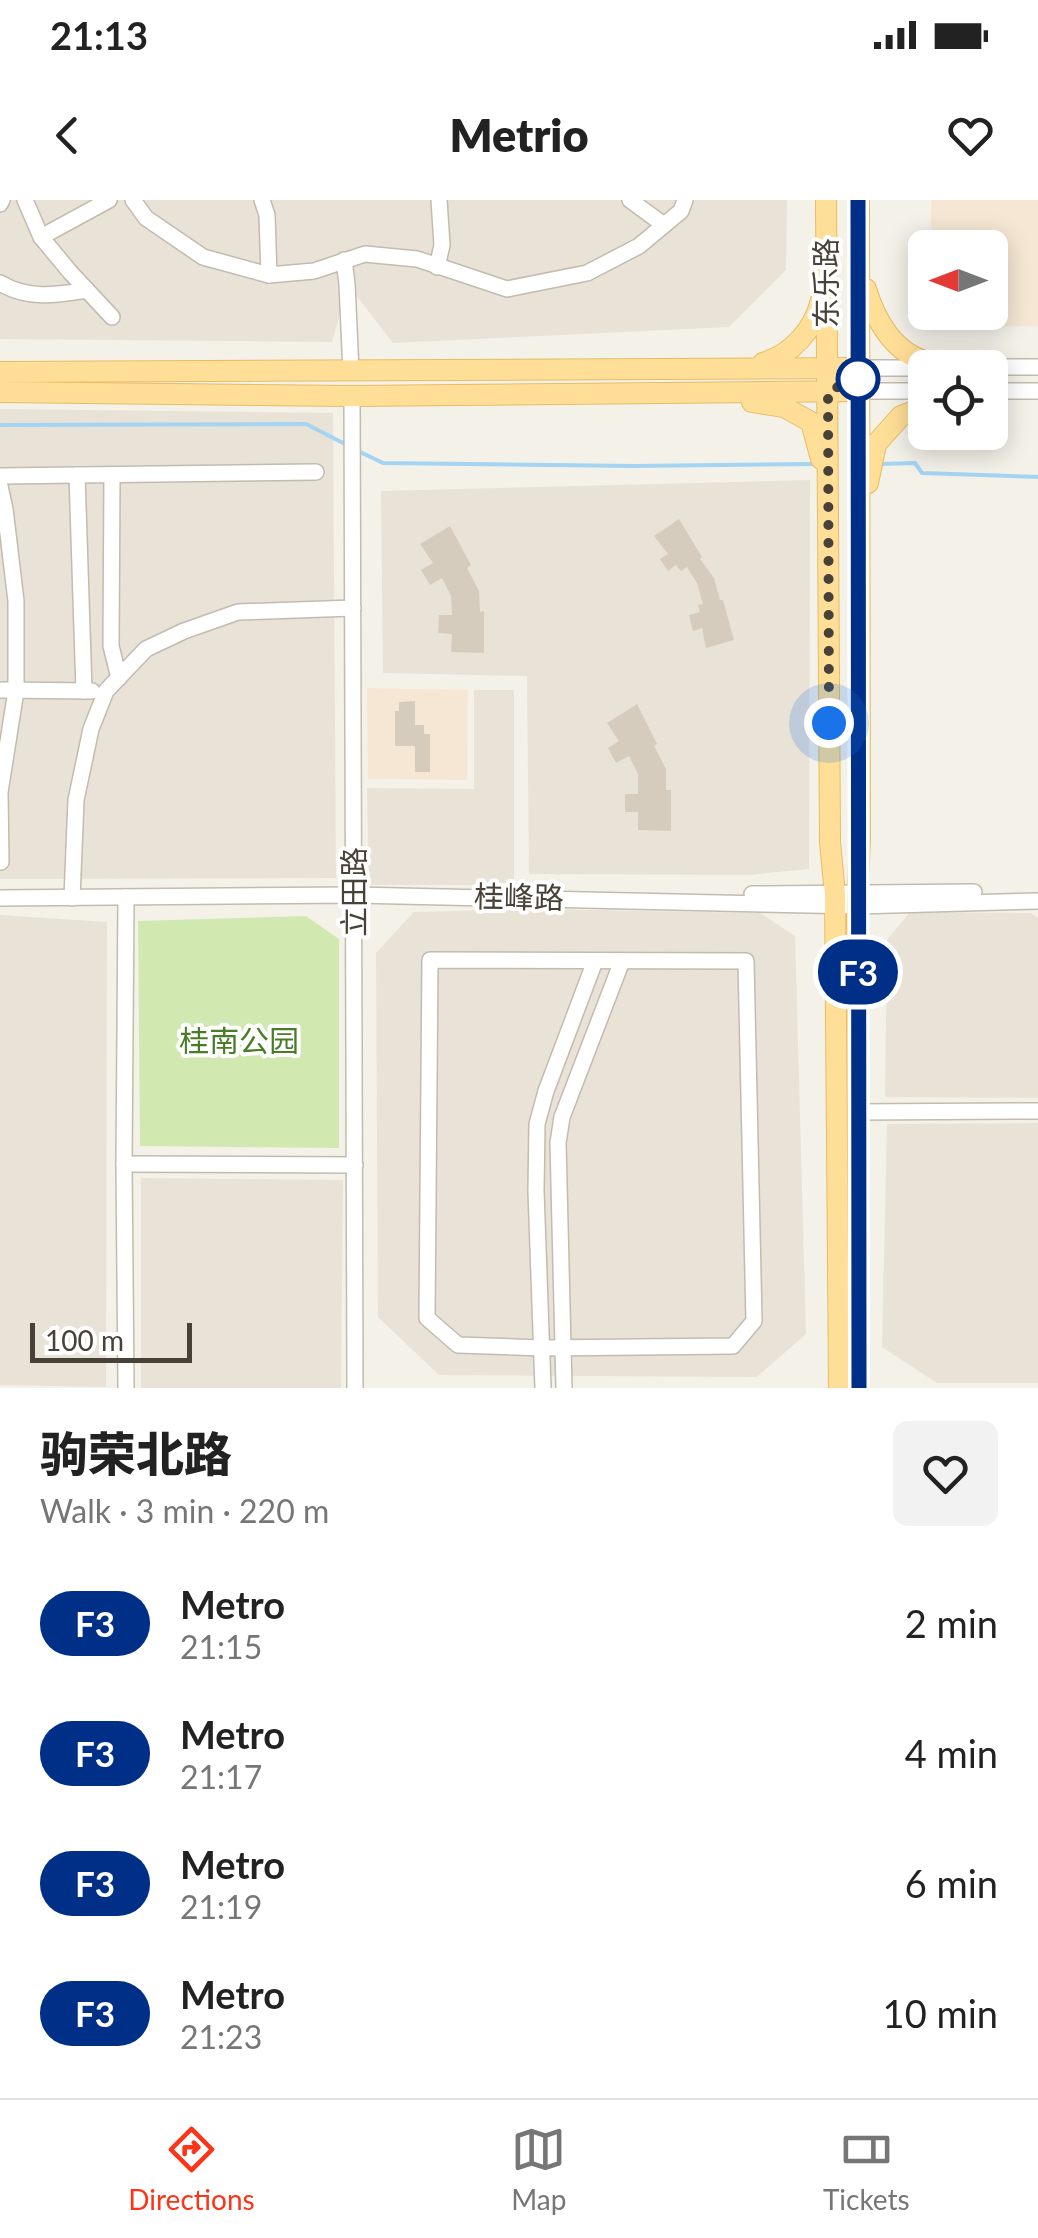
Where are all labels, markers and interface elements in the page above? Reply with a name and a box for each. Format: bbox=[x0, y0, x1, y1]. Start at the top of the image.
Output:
text: 21:13 bbox=[50, 12, 148, 58]
icon: back bbox=[40, 108, 95, 163]
text: Metrio bbox=[449, 108, 589, 162]
icon: heart bbox=[943, 108, 998, 163]
north arrow bbox=[908, 230, 1008, 330]
map controls bbox=[908, 230, 1008, 450]
street label: 东乐路 bbox=[807, 238, 843, 328]
button: locate bbox=[908, 350, 1008, 450]
unlabelled marker bbox=[837, 358, 879, 400]
your location bbox=[804, 698, 854, 748]
street label: 立田路 bbox=[335, 847, 371, 937]
street label: 桂峰路 bbox=[474, 877, 564, 915]
line badge: F3 bbox=[813, 940, 903, 1004]
text: F3 bbox=[838, 951, 878, 993]
park label: 桂南公园 bbox=[179, 1022, 299, 1058]
scale bar bbox=[30, 1318, 192, 1362]
text: 100 m bbox=[45, 1323, 124, 1357]
button: heart bbox=[893, 1421, 998, 1526]
text: 驹荣北路 bbox=[40, 1425, 232, 1482]
text: Walk · 3 min · 220 m bbox=[40, 1491, 329, 1530]
text: Metro bbox=[180, 1581, 285, 1627]
text: 2 min bbox=[905, 1600, 998, 1646]
text: F3 bbox=[75, 1602, 115, 1644]
text: 21:15 bbox=[180, 1627, 262, 1666]
text: Metro bbox=[180, 1711, 285, 1757]
text: 4 min bbox=[905, 1730, 998, 1776]
text: F3 bbox=[75, 1732, 115, 1774]
text: 21:17 bbox=[180, 1757, 262, 1796]
text: Metro bbox=[180, 1841, 285, 1887]
text: 6 min bbox=[905, 1860, 998, 1906]
text: F3 bbox=[75, 1862, 115, 1904]
text: 21:19 bbox=[180, 1887, 262, 1926]
text: Metro bbox=[180, 1971, 285, 2017]
text: 10 min bbox=[883, 1990, 998, 2036]
text: F3 bbox=[75, 1992, 115, 2034]
text: 21:23 bbox=[180, 2017, 262, 2056]
tab: Directions bbox=[128, 2122, 255, 2216]
tab: Map bbox=[511, 2122, 566, 2216]
tab: Tickets bbox=[823, 2122, 910, 2216]

